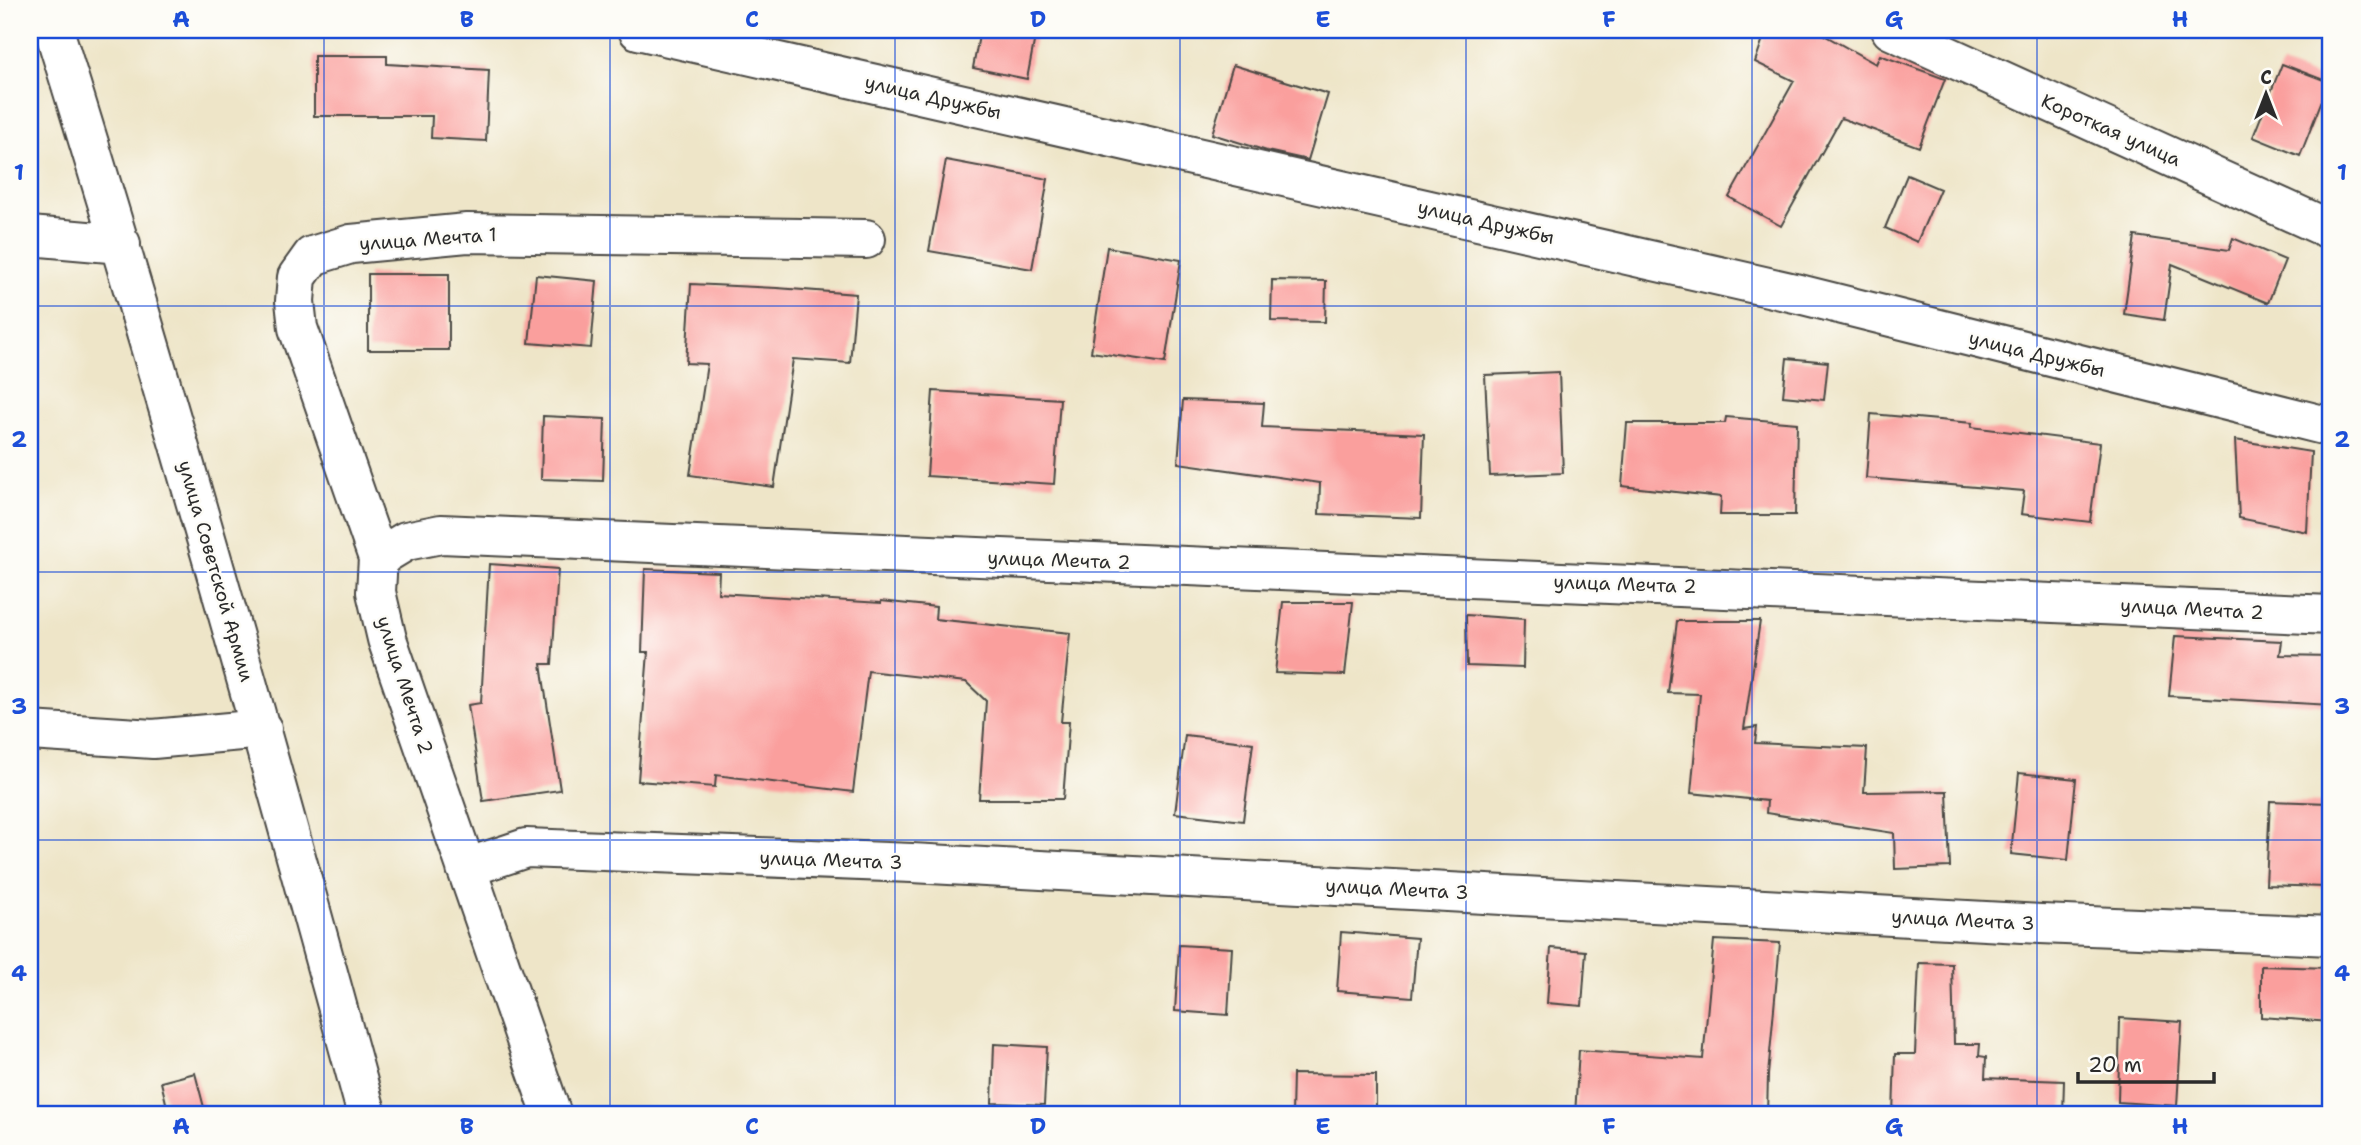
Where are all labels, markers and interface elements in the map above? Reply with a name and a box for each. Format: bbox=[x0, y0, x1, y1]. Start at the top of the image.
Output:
text: A bbox=[172, 4, 190, 34]
text: B bbox=[460, 4, 474, 34]
text: C bbox=[745, 4, 759, 34]
text: D bbox=[1030, 4, 1046, 34]
text: E bbox=[1315, 4, 1331, 34]
text: F bbox=[1602, 4, 1616, 34]
text: G bbox=[1885, 4, 1904, 34]
text: H bbox=[2172, 4, 2188, 34]
north arrow bbox=[2232, 60, 2302, 130]
text: С bbox=[2260, 65, 2272, 90]
street label: улица Дружбы bbox=[862, 69, 1004, 125]
street label: Короткая улица bbox=[2037, 88, 2185, 172]
text: 1 bbox=[14, 157, 24, 187]
text: 1 bbox=[2337, 157, 2347, 187]
street label: улица Дружбы bbox=[1415, 194, 1557, 250]
street label: улица Мечта 1 bbox=[358, 222, 498, 256]
street label: улица Дружбы bbox=[1966, 325, 2108, 383]
text: 2 bbox=[11, 424, 27, 454]
text: 2 bbox=[2334, 424, 2350, 454]
street label: улица Советской Армии bbox=[172, 457, 260, 685]
street label: улица Мечта 2 bbox=[987, 545, 1131, 575]
street label: улица Мечта 2 bbox=[1553, 569, 1697, 599]
street label: улица Мечта 2 bbox=[2120, 593, 2264, 625]
street label: улица Мечта 2 bbox=[371, 613, 439, 757]
text: 3 bbox=[11, 691, 27, 721]
text: 3 bbox=[2334, 691, 2350, 721]
street label: улица Мечта 3 bbox=[759, 845, 903, 875]
street label: улица Мечта 3 bbox=[1325, 873, 1469, 905]
street label: улица Мечта 3 bbox=[1891, 904, 2035, 936]
text: 4 bbox=[11, 958, 27, 988]
text: 4 bbox=[2334, 958, 2350, 988]
scale bar bbox=[2078, 1040, 2214, 1084]
text: 20 m bbox=[2088, 1051, 2142, 1079]
text: A bbox=[172, 1111, 190, 1141]
text: B bbox=[460, 1111, 474, 1141]
text: C bbox=[745, 1111, 759, 1141]
text: D bbox=[1030, 1111, 1046, 1141]
text: E bbox=[1315, 1111, 1331, 1141]
text: F bbox=[1602, 1111, 1616, 1141]
text: G bbox=[1885, 1111, 1904, 1141]
text: H bbox=[2172, 1111, 2188, 1141]

